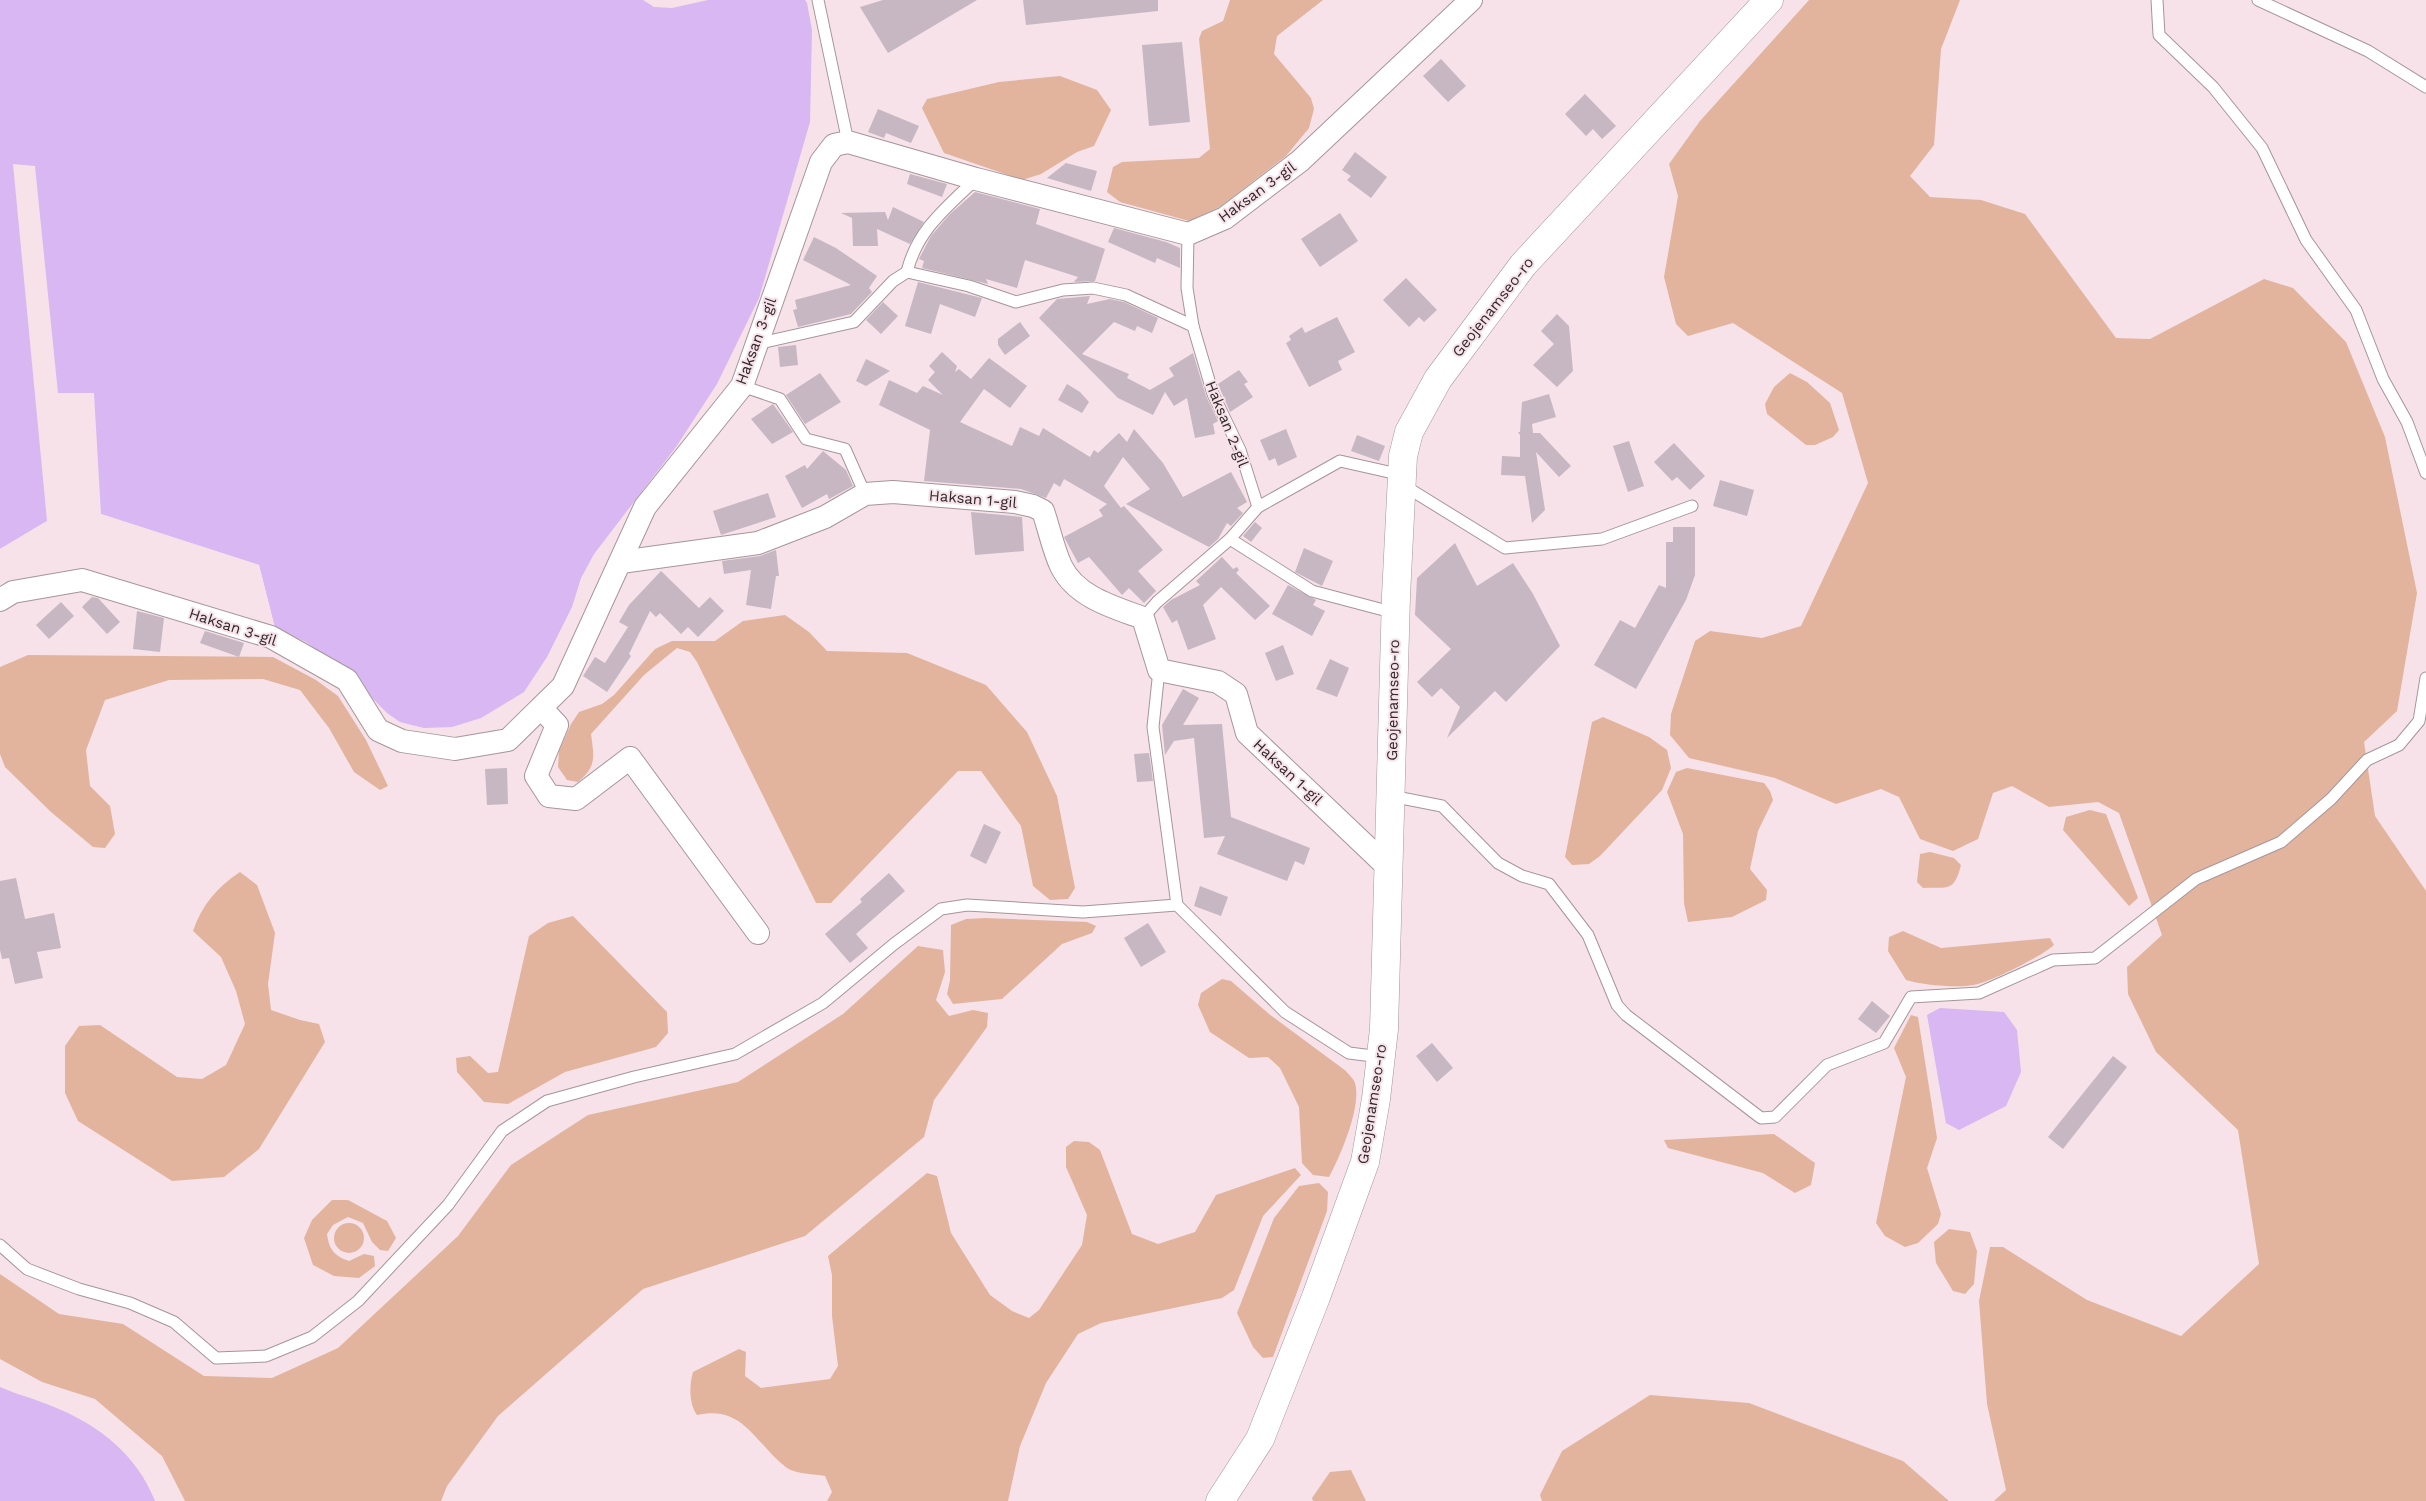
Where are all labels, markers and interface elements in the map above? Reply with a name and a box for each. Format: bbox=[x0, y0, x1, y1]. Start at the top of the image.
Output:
street label: Haksan 3-gil bbox=[1215, 158, 1300, 226]
street label: Geojenamseo-ro bbox=[1449, 254, 1537, 360]
street label: Haksan 3-gil bbox=[732, 295, 780, 387]
street label: Haksan 2-gil bbox=[1202, 378, 1253, 470]
street label: Haksan 1-gil bbox=[928, 486, 1018, 512]
street label: Haksan 3-gil bbox=[187, 604, 280, 650]
street label: Geojenamseo-ro bbox=[1383, 639, 1403, 761]
street label: Haksan 1-gil bbox=[1250, 735, 1327, 809]
street label: Geojenamseo-ro bbox=[1354, 1043, 1390, 1165]

